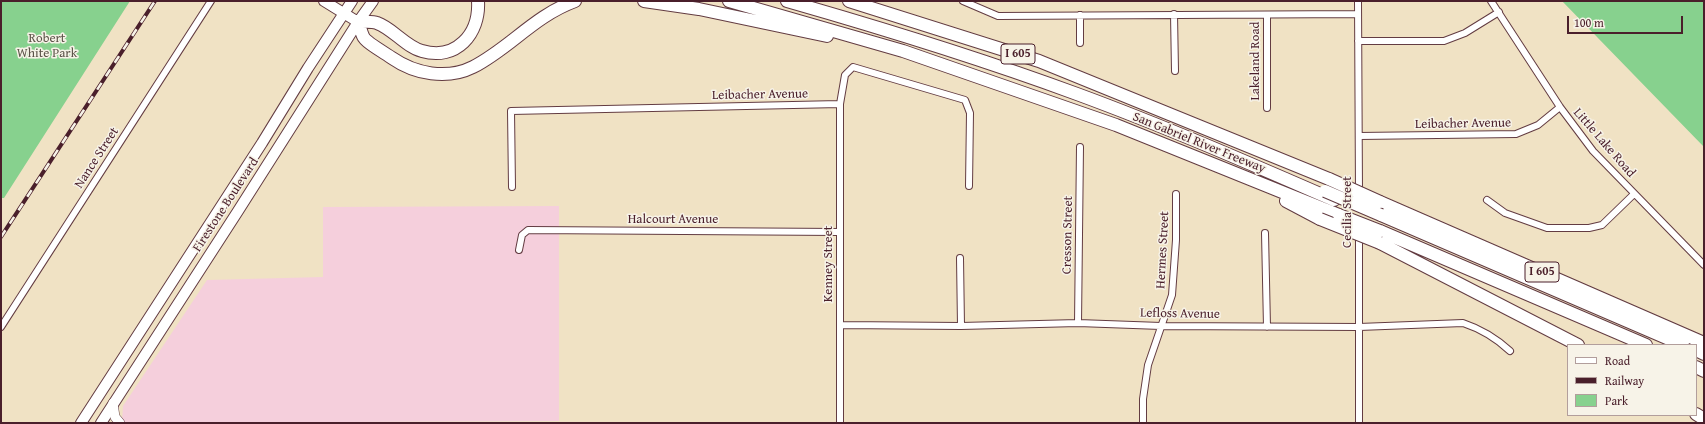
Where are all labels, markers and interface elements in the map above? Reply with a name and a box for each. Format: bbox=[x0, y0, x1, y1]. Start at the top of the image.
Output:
scale bar bbox=[1569, 8, 1685, 34]
text: 100 m bbox=[1574, 14, 1604, 31]
street label: Lakeland Road bbox=[1248, 21, 1264, 101]
park label: Robert White Park bbox=[17, 31, 77, 62]
road number: I 605 bbox=[1001, 44, 1035, 64]
street label: Leibacher Avenue bbox=[712, 86, 808, 104]
street label: Little Lake Road bbox=[1570, 105, 1638, 181]
street label: San Gabriel River Freeway bbox=[1130, 109, 1268, 177]
street label: Leibacher Avenue bbox=[1415, 115, 1511, 133]
street label: Nance Street bbox=[72, 125, 122, 191]
street label: Firestone Boulevard bbox=[190, 155, 262, 255]
street label: Cecilia Street bbox=[1340, 176, 1356, 248]
street label: Cresson Street bbox=[1060, 196, 1076, 274]
street label: Hermes Street bbox=[1153, 211, 1173, 289]
street label: Halcourt Avenue bbox=[628, 212, 718, 228]
street label: Kenney Street bbox=[821, 226, 837, 302]
road number: I 605 bbox=[1525, 262, 1559, 282]
street label: Lefloss Avenue bbox=[1140, 306, 1220, 322]
legend bbox=[1567, 344, 1697, 416]
text: Road bbox=[1605, 352, 1630, 369]
text: Railway bbox=[1605, 372, 1644, 389]
text: Park bbox=[1605, 392, 1628, 409]

